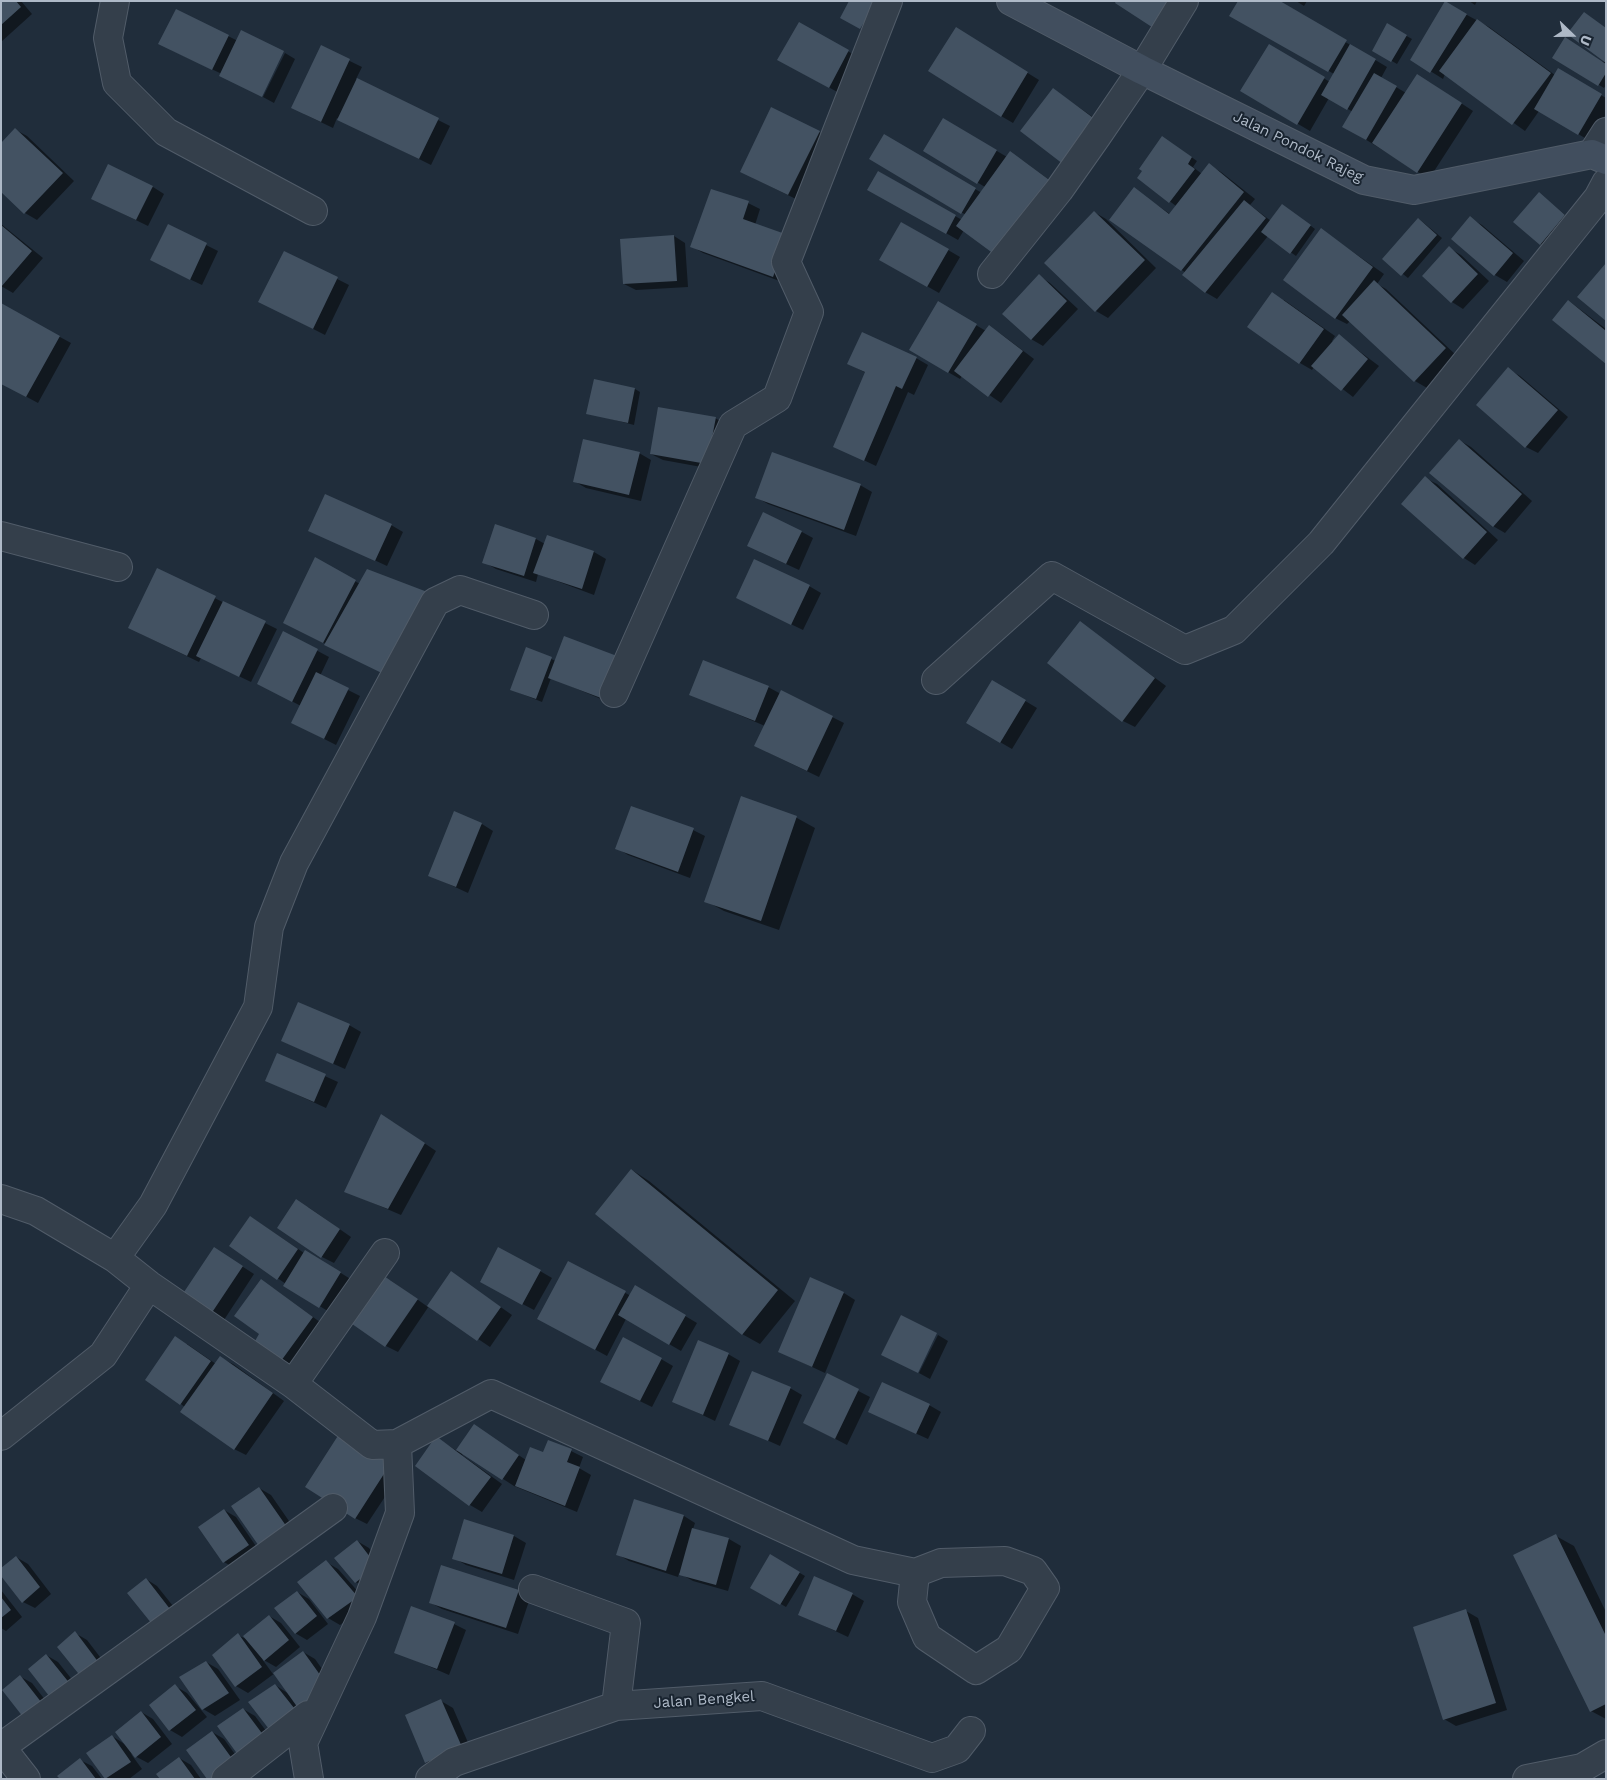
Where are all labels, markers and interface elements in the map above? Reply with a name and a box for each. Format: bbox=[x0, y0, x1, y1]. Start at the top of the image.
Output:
north arrow bbox=[1547, 10, 1597, 60]
text: U bbox=[1577, 33, 1595, 48]
street label: Jalan Pondok Rajeg bbox=[1230, 108, 1366, 186]
street label: Jalan Bengkel bbox=[653, 1687, 755, 1713]

